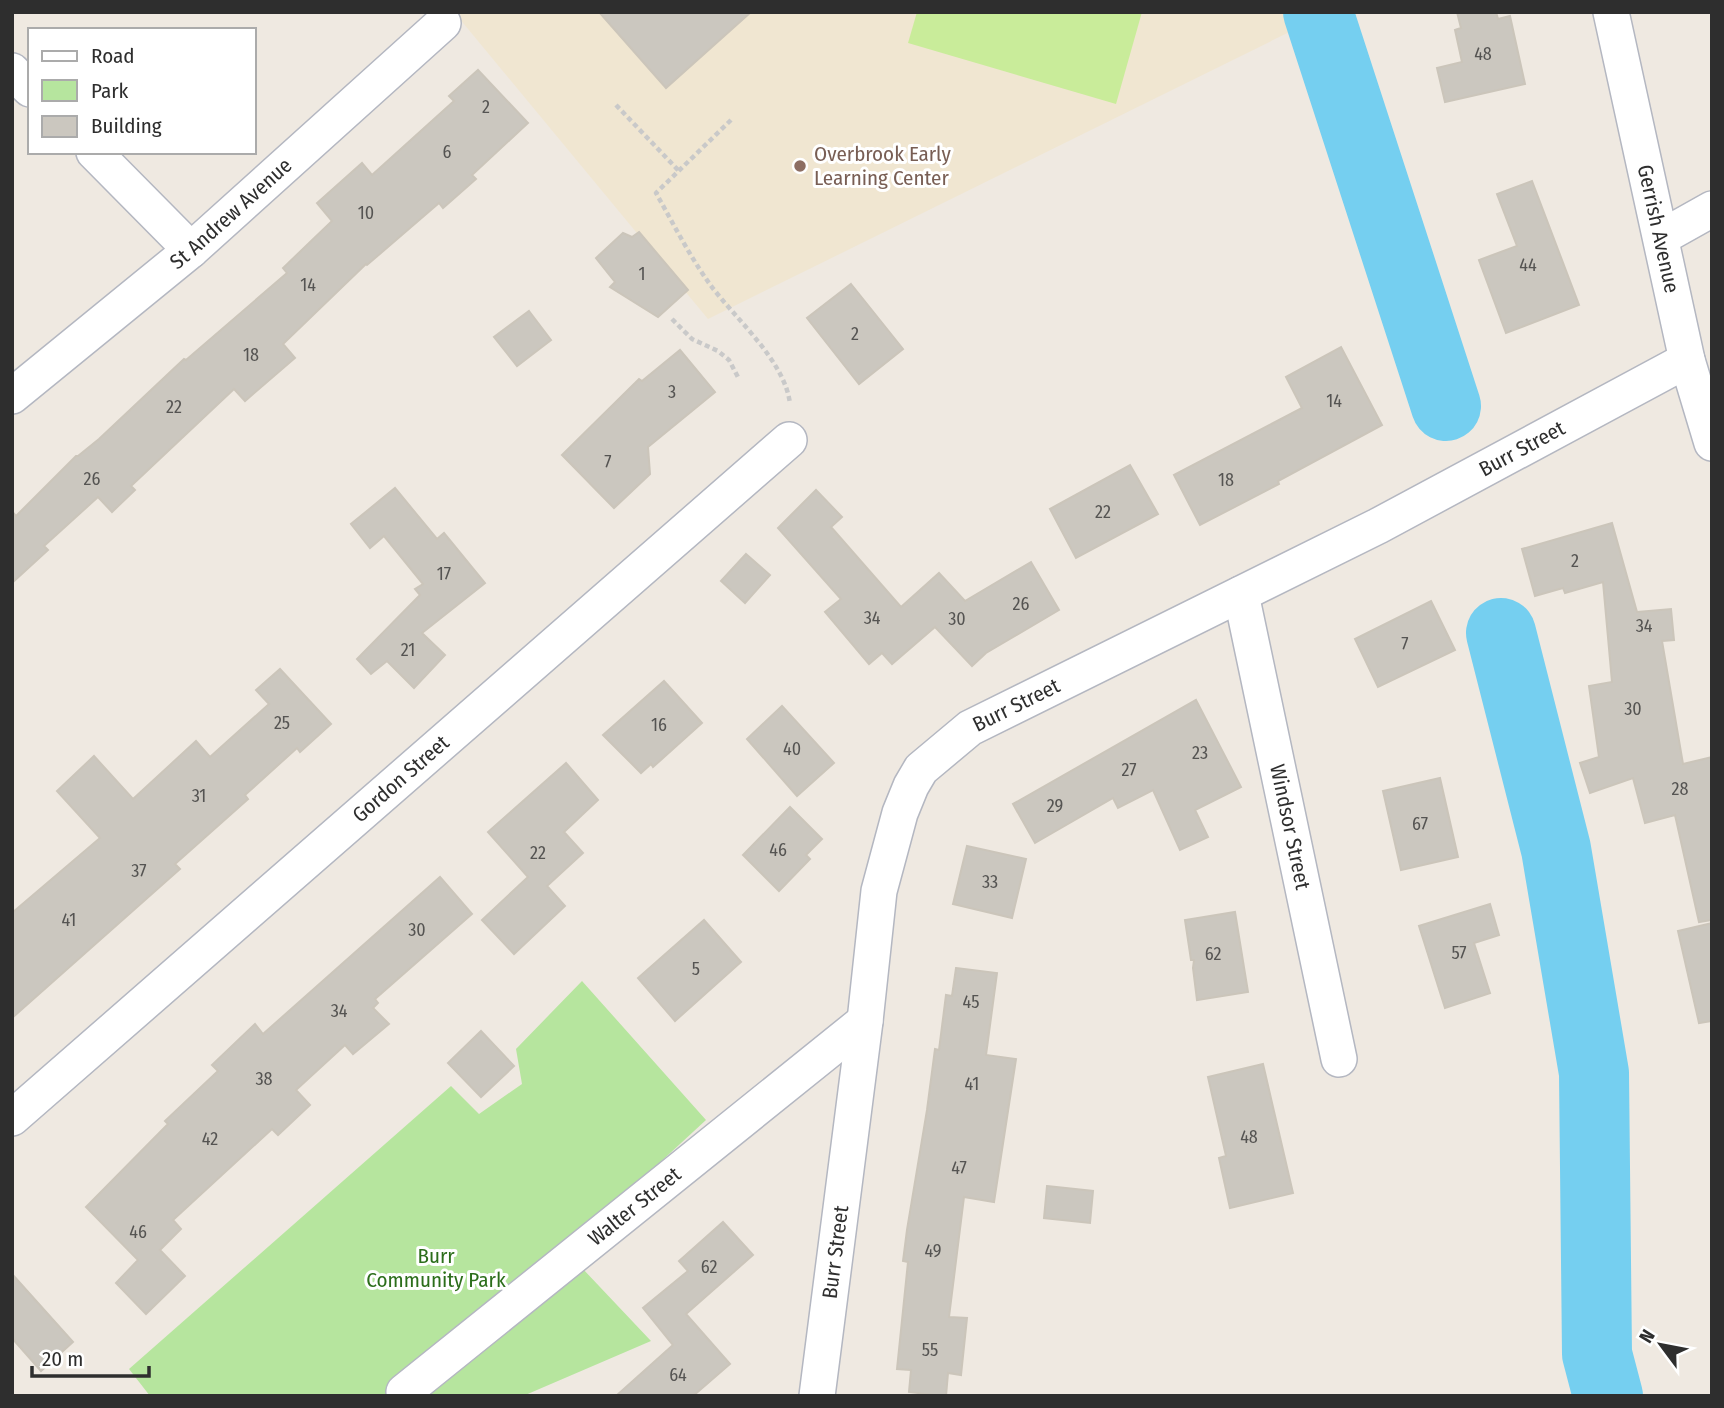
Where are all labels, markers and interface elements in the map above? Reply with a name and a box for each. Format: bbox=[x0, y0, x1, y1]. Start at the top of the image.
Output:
legend bbox=[28, 28, 256, 154]
text: Road bbox=[91, 43, 135, 69]
house number: 48 bbox=[1474, 43, 1492, 65]
text: Park bbox=[91, 78, 129, 104]
house number: 2 bbox=[482, 96, 490, 118]
text: Building bbox=[91, 113, 162, 139]
house number: 6 bbox=[443, 141, 452, 163]
place label: Overbrook Early Learning Center bbox=[814, 141, 951, 191]
street label: St Andrew Avenue bbox=[165, 152, 297, 275]
marker: Overbrook Early Learning Center bbox=[792, 158, 808, 174]
street label: Gerrish Avenue bbox=[1632, 162, 1685, 295]
house number: 10 bbox=[358, 202, 374, 224]
house number: 44 bbox=[1519, 254, 1537, 276]
house number: 1 bbox=[638, 263, 646, 285]
house number: 14 bbox=[300, 274, 316, 296]
house number: 2 bbox=[851, 323, 859, 345]
house number: 18 bbox=[243, 344, 259, 366]
house number: 3 bbox=[668, 381, 676, 403]
house number: 14 bbox=[1326, 390, 1342, 412]
house number: 22 bbox=[166, 396, 182, 418]
street label: Burr Street bbox=[1474, 415, 1569, 482]
house number: 7 bbox=[604, 451, 612, 473]
house number: 26 bbox=[84, 468, 101, 490]
house number: 18 bbox=[1218, 469, 1234, 491]
house number: 22 bbox=[1095, 501, 1111, 523]
house number: 2 bbox=[1571, 550, 1579, 572]
house number: 17 bbox=[437, 563, 451, 585]
house number: 26 bbox=[1013, 593, 1030, 615]
house number: 34 bbox=[864, 607, 881, 629]
house number: 30 bbox=[948, 608, 966, 630]
house number: 34 bbox=[1636, 615, 1653, 637]
house number: 7 bbox=[1401, 633, 1409, 655]
house number: 21 bbox=[401, 639, 415, 661]
street label: Burr Street bbox=[968, 673, 1064, 738]
house number: 30 bbox=[1624, 698, 1642, 720]
house number: 25 bbox=[274, 712, 290, 734]
house number: 16 bbox=[651, 714, 667, 736]
street label: Gordon Street bbox=[347, 729, 455, 828]
house number: 40 bbox=[783, 738, 801, 760]
house number: 23 bbox=[1192, 742, 1208, 764]
house number: 27 bbox=[1121, 759, 1137, 781]
street label: Windsor Street bbox=[1264, 762, 1316, 892]
house number: 28 bbox=[1672, 778, 1688, 800]
house number: 31 bbox=[192, 785, 206, 807]
house number: 29 bbox=[1047, 795, 1063, 817]
house number: 67 bbox=[1412, 813, 1428, 835]
house number: 46 bbox=[769, 839, 787, 861]
house number: 22 bbox=[530, 842, 546, 864]
house number: 37 bbox=[131, 860, 147, 882]
house number: 33 bbox=[982, 871, 998, 893]
house number: 41 bbox=[62, 909, 76, 931]
house number: 30 bbox=[408, 919, 426, 941]
house number: 57 bbox=[1451, 942, 1467, 964]
house number: 62 bbox=[1205, 943, 1221, 965]
house number: 5 bbox=[692, 958, 700, 980]
house number: 45 bbox=[963, 991, 979, 1013]
house number: 34 bbox=[331, 1000, 348, 1022]
house number: 38 bbox=[255, 1068, 273, 1090]
house number: 41 bbox=[965, 1073, 979, 1095]
house number: 48 bbox=[1240, 1126, 1258, 1148]
house number: 42 bbox=[202, 1128, 218, 1150]
house number: 47 bbox=[951, 1157, 967, 1179]
street label: Walter Street bbox=[583, 1161, 686, 1252]
street label: Burr Street bbox=[817, 1204, 854, 1300]
house number: 46 bbox=[129, 1221, 147, 1243]
house number: 49 bbox=[924, 1240, 942, 1262]
park label: Burr Community Park bbox=[366, 1243, 506, 1293]
house number: 62 bbox=[701, 1256, 717, 1278]
north arrow bbox=[1626, 1310, 1696, 1380]
text: N bbox=[1634, 1325, 1660, 1347]
scale bar bbox=[32, 1334, 149, 1378]
house number: 55 bbox=[922, 1339, 938, 1361]
text: 20 m bbox=[42, 1346, 83, 1372]
house number: 64 bbox=[669, 1364, 687, 1386]

